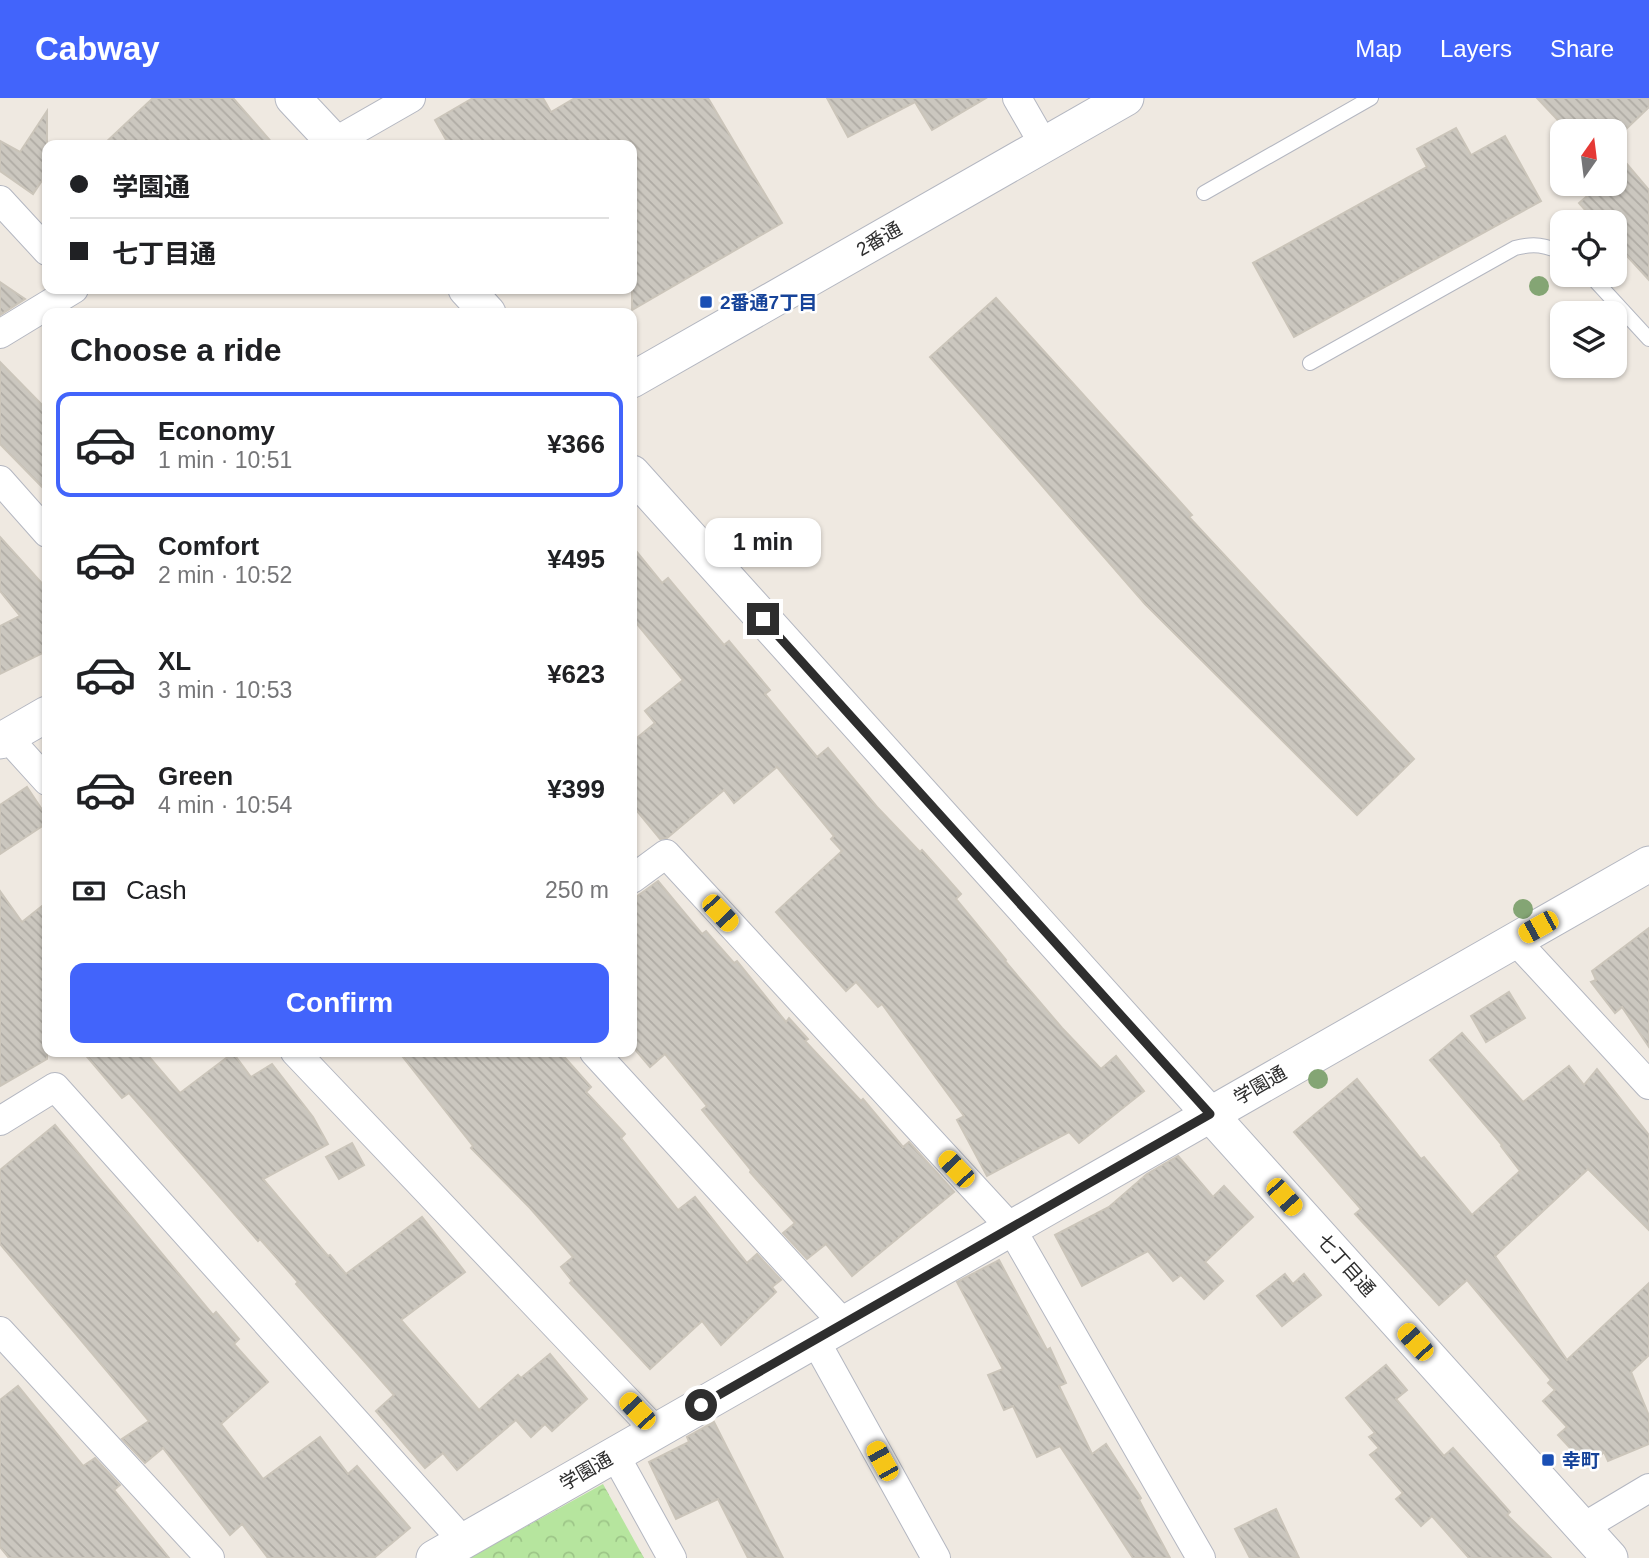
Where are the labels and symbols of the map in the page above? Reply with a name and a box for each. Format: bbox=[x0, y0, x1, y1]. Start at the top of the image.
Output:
north arrow bbox=[1550, 119, 1628, 196]
street label: 2番通 bbox=[853, 218, 905, 260]
place label: 2番通7丁目 bbox=[720, 292, 817, 313]
marker: 2番通7丁目 bbox=[698, 294, 714, 310]
callout: 1 min bbox=[705, 518, 821, 566]
route end bbox=[747, 603, 779, 635]
car bbox=[698, 890, 743, 936]
car bbox=[1515, 908, 1562, 946]
street label: 学園通 bbox=[1230, 1062, 1290, 1108]
car bbox=[934, 1146, 979, 1192]
car bbox=[1263, 1174, 1306, 1220]
street label: 七丁目通 bbox=[1313, 1230, 1379, 1300]
car bbox=[1394, 1319, 1437, 1365]
car bbox=[615, 1388, 660, 1434]
route start bbox=[685, 1389, 717, 1421]
car bbox=[863, 1438, 902, 1484]
street label: 学園通 bbox=[556, 1448, 616, 1494]
place label: 幸町 bbox=[1562, 1450, 1600, 1471]
marker: 幸町 bbox=[1540, 1452, 1556, 1468]

